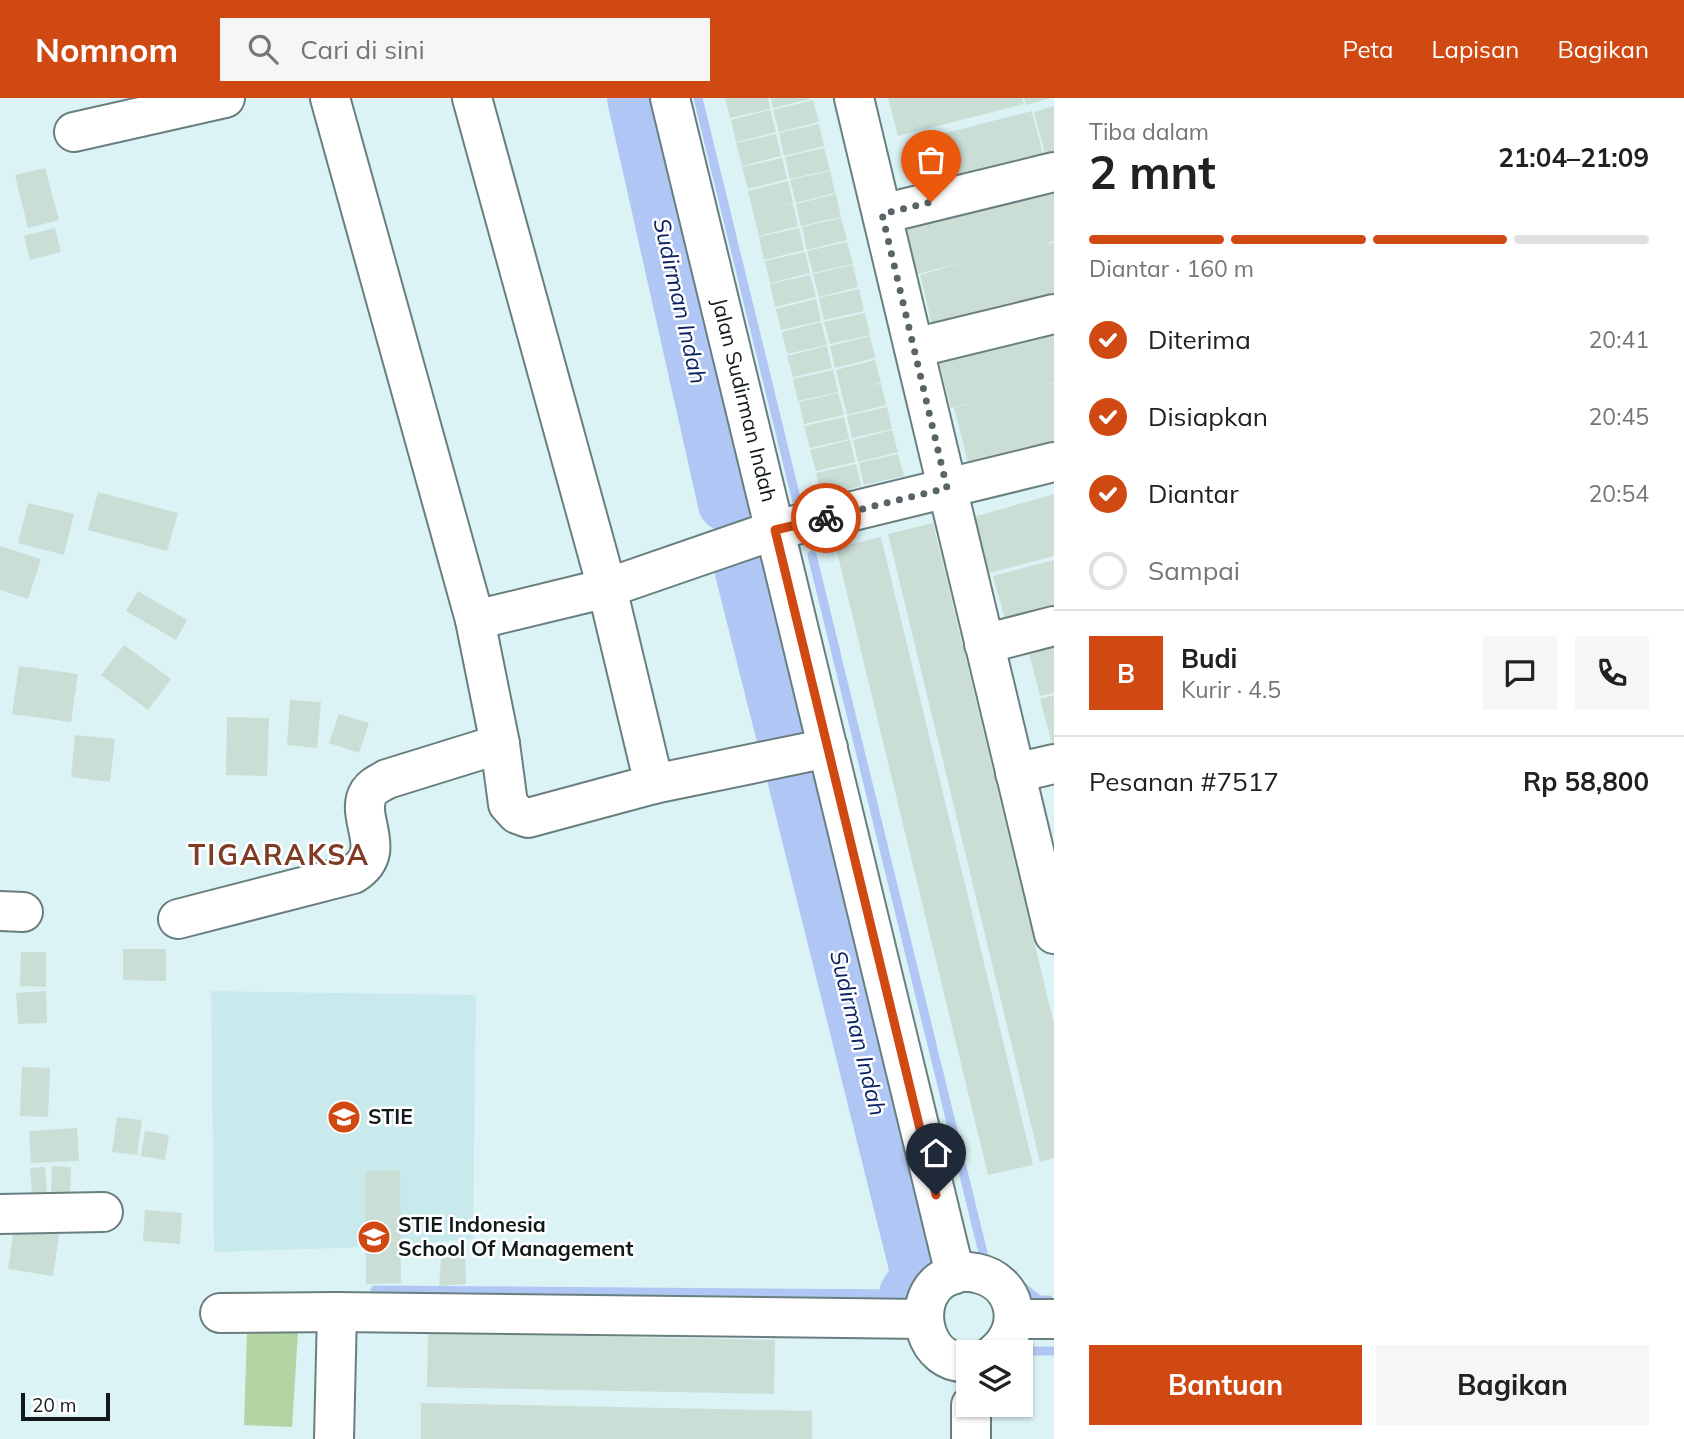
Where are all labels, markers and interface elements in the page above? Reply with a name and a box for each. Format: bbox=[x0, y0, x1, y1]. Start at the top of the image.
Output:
search box bbox=[220, 18, 710, 81]
text: Nomnom bbox=[35, 29, 178, 70]
icon: search bbox=[244, 30, 282, 68]
text: Cari di sini bbox=[300, 33, 425, 66]
text: Peta bbox=[1342, 34, 1393, 64]
text: Lapisan bbox=[1431, 34, 1519, 64]
text: Bagikan bbox=[1557, 34, 1649, 64]
text: Tiba dalam bbox=[1089, 117, 1209, 146]
pin bbox=[901, 130, 961, 202]
icon: bag bbox=[912, 141, 950, 179]
text: 21:04–21:09 bbox=[1498, 141, 1649, 174]
text: 2 mnt bbox=[1089, 143, 1216, 201]
water label: Sudirman Indah bbox=[647, 215, 714, 387]
text: Diantar · 160 m bbox=[1089, 254, 1254, 283]
street label: Jalan Sudirman Indah bbox=[707, 295, 783, 504]
icon: check bbox=[1089, 321, 1127, 359]
text: Diterima bbox=[1148, 323, 1251, 356]
text: 20:41 bbox=[1589, 325, 1649, 354]
icon: check bbox=[1089, 398, 1127, 436]
text: Disiapkan bbox=[1148, 400, 1268, 433]
text: 20:45 bbox=[1589, 402, 1649, 431]
icon: check bbox=[1089, 475, 1127, 513]
text: Diantar bbox=[1148, 477, 1239, 510]
text: 20:54 bbox=[1589, 479, 1649, 508]
courier bbox=[791, 483, 861, 553]
icon: bike bbox=[807, 499, 845, 537]
text: Sampai bbox=[1148, 554, 1240, 587]
button: chat bbox=[1483, 636, 1557, 710]
button: phone bbox=[1575, 636, 1649, 710]
text: Budi bbox=[1181, 642, 1237, 675]
text: B bbox=[1117, 657, 1135, 690]
text: Kurir · 4.5 bbox=[1181, 675, 1281, 704]
text: Pesanan #7517 bbox=[1089, 765, 1279, 798]
text: Rp 58,800 bbox=[1523, 765, 1649, 798]
district label: TIGARAKSA bbox=[188, 837, 370, 872]
water label: Sudirman Indah bbox=[824, 947, 893, 1118]
school or university icon: STIE bbox=[325, 1098, 363, 1136]
place label: STIE bbox=[368, 1103, 413, 1129]
pin bbox=[906, 1123, 966, 1195]
icon: home bbox=[917, 1134, 955, 1172]
place label: STIE Indonesia School Of Management bbox=[398, 1211, 633, 1261]
school or university icon: STIE Indonesia School Of Management bbox=[355, 1218, 393, 1256]
map controls bbox=[956, 1340, 1033, 1417]
button: layers bbox=[956, 1340, 1033, 1417]
button: Bantuan bbox=[1089, 1345, 1362, 1425]
button: Bagikan bbox=[1376, 1345, 1649, 1425]
scale bar bbox=[21, 1390, 110, 1422]
text: 20 m bbox=[32, 1393, 76, 1417]

